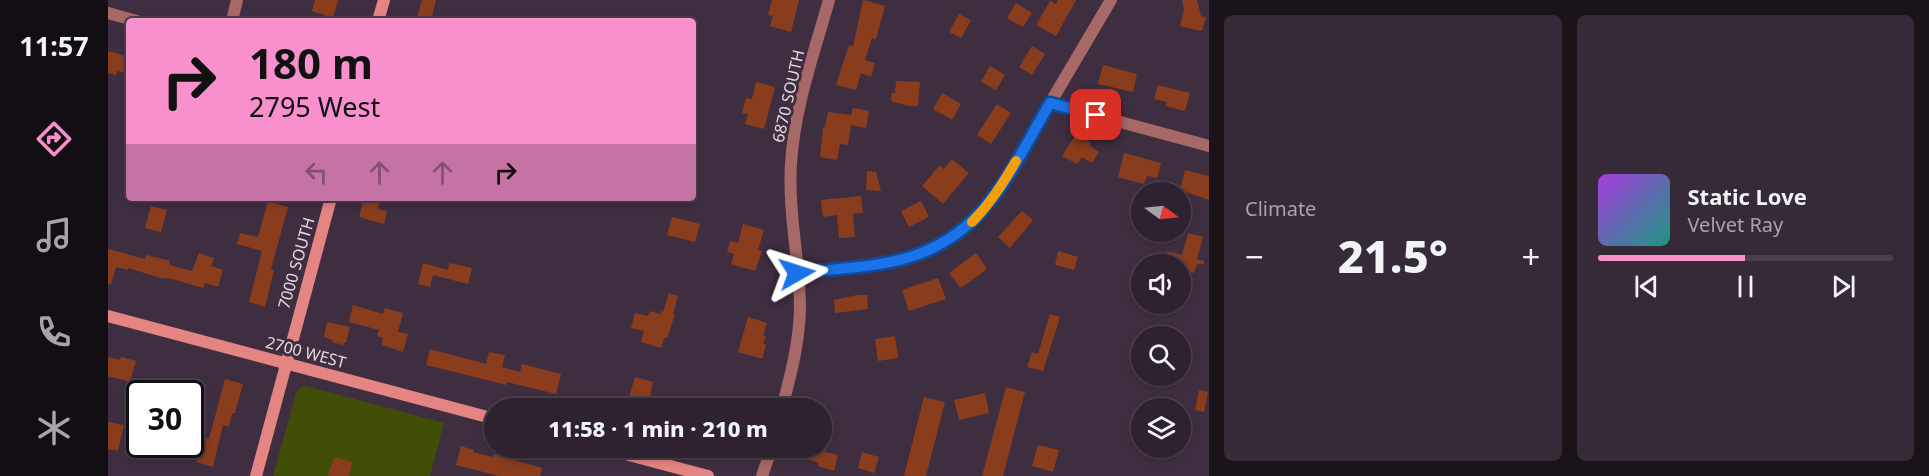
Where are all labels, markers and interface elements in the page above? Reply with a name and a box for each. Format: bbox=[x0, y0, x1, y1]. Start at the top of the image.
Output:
text: 11:57 bbox=[19, 27, 89, 64]
text: 180 m bbox=[249, 34, 373, 91]
icon: right bbox=[150, 42, 228, 120]
street label: 6870 SOUTH bbox=[767, 47, 809, 145]
text: 2795 West bbox=[249, 88, 380, 125]
pin bbox=[1070, 89, 1121, 140]
icon: arrive bbox=[1079, 98, 1112, 131]
icon: directions bbox=[33, 118, 75, 160]
icon: left bbox=[300, 156, 333, 189]
icon: ahead bbox=[363, 156, 396, 189]
icon: ahead bbox=[426, 156, 459, 189]
icon: right bbox=[489, 156, 522, 189]
text: Static Love bbox=[1688, 181, 1807, 211]
north arrow bbox=[1131, 182, 1191, 242]
map controls bbox=[1131, 182, 1191, 458]
text: Climate bbox=[1245, 195, 1316, 222]
text: Velvet Ray bbox=[1688, 211, 1783, 238]
icon: music bbox=[33, 214, 75, 256]
street label: 7000 SOUTH bbox=[272, 215, 320, 311]
text: 21.5° bbox=[1338, 225, 1448, 286]
text: − bbox=[1245, 234, 1264, 279]
text: + bbox=[1522, 234, 1540, 279]
position arrow bbox=[765, 241, 829, 305]
button: sound bbox=[1131, 254, 1191, 314]
icon: previous bbox=[1630, 270, 1663, 303]
icon: pause bbox=[1729, 270, 1762, 303]
icon: next bbox=[1827, 270, 1860, 303]
icon: phone bbox=[33, 311, 75, 353]
button: search bbox=[1131, 326, 1191, 386]
street label: 2700 WEST bbox=[263, 331, 349, 373]
speed limit sign: 30 bbox=[126, 380, 204, 458]
button: layers bbox=[1131, 398, 1191, 458]
icon: climate bbox=[33, 407, 75, 449]
text: 11:58 · 1 min · 210 m bbox=[548, 413, 768, 443]

